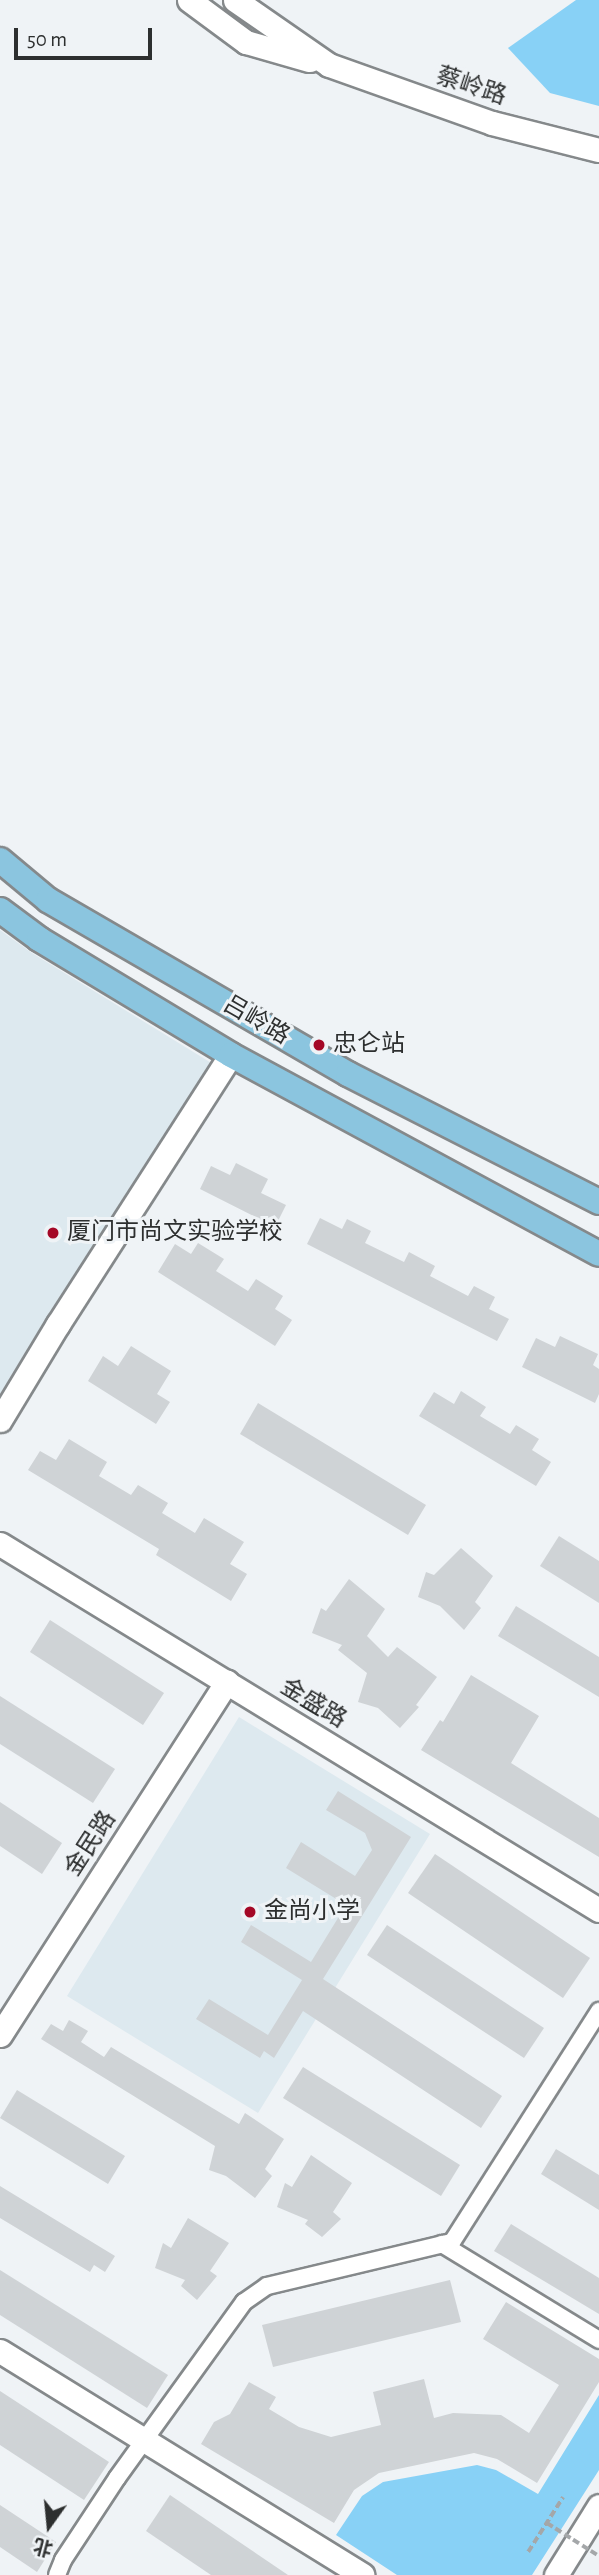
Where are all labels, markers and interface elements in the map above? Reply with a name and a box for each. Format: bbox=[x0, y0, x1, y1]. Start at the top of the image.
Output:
scale bar bbox=[18, 14, 156, 58]
text: 50 m bbox=[27, 29, 67, 50]
street label: 蔡岭路 bbox=[432, 62, 510, 112]
street label: 吕岭路 bbox=[218, 991, 294, 1051]
place label: 忠仑站 bbox=[333, 1031, 405, 1059]
marker: 忠仑站 bbox=[311, 1037, 327, 1053]
place label: 厦门市尚文实验学校 bbox=[67, 1219, 283, 1247]
marker: 厦门市尚文实验学校 bbox=[45, 1225, 61, 1241]
street label: 金盛路 bbox=[275, 1673, 351, 1735]
street label: 金民路 bbox=[59, 1806, 123, 1882]
place label: 金尚小学 bbox=[264, 1898, 360, 1926]
marker: 金尚小学 bbox=[242, 1904, 258, 1920]
north arrow bbox=[14, 2491, 84, 2561]
text: 北 bbox=[32, 2535, 55, 2558]

